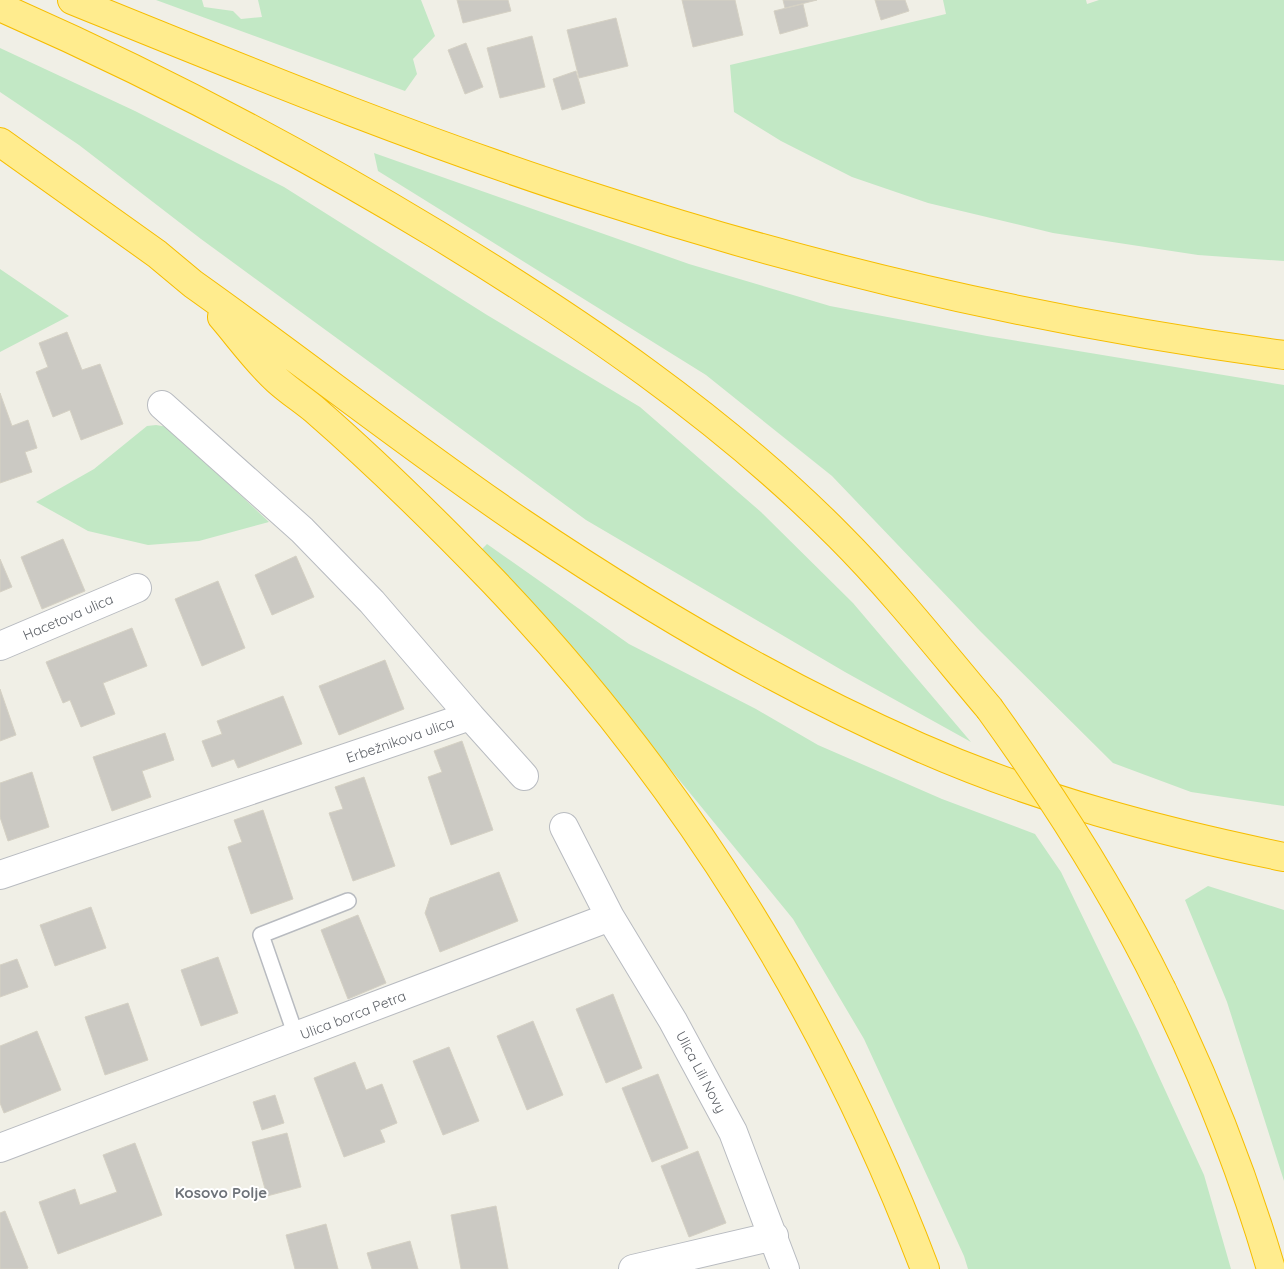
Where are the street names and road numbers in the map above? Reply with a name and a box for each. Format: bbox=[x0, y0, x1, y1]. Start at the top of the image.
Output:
street label: Hacetova ulica bbox=[20, 590, 116, 644]
street label: Erbežnikova ulica bbox=[344, 713, 456, 767]
street label: Ulica borca Petra bbox=[298, 987, 408, 1043]
street label: Ulica Lili Novy bbox=[672, 1028, 730, 1116]

